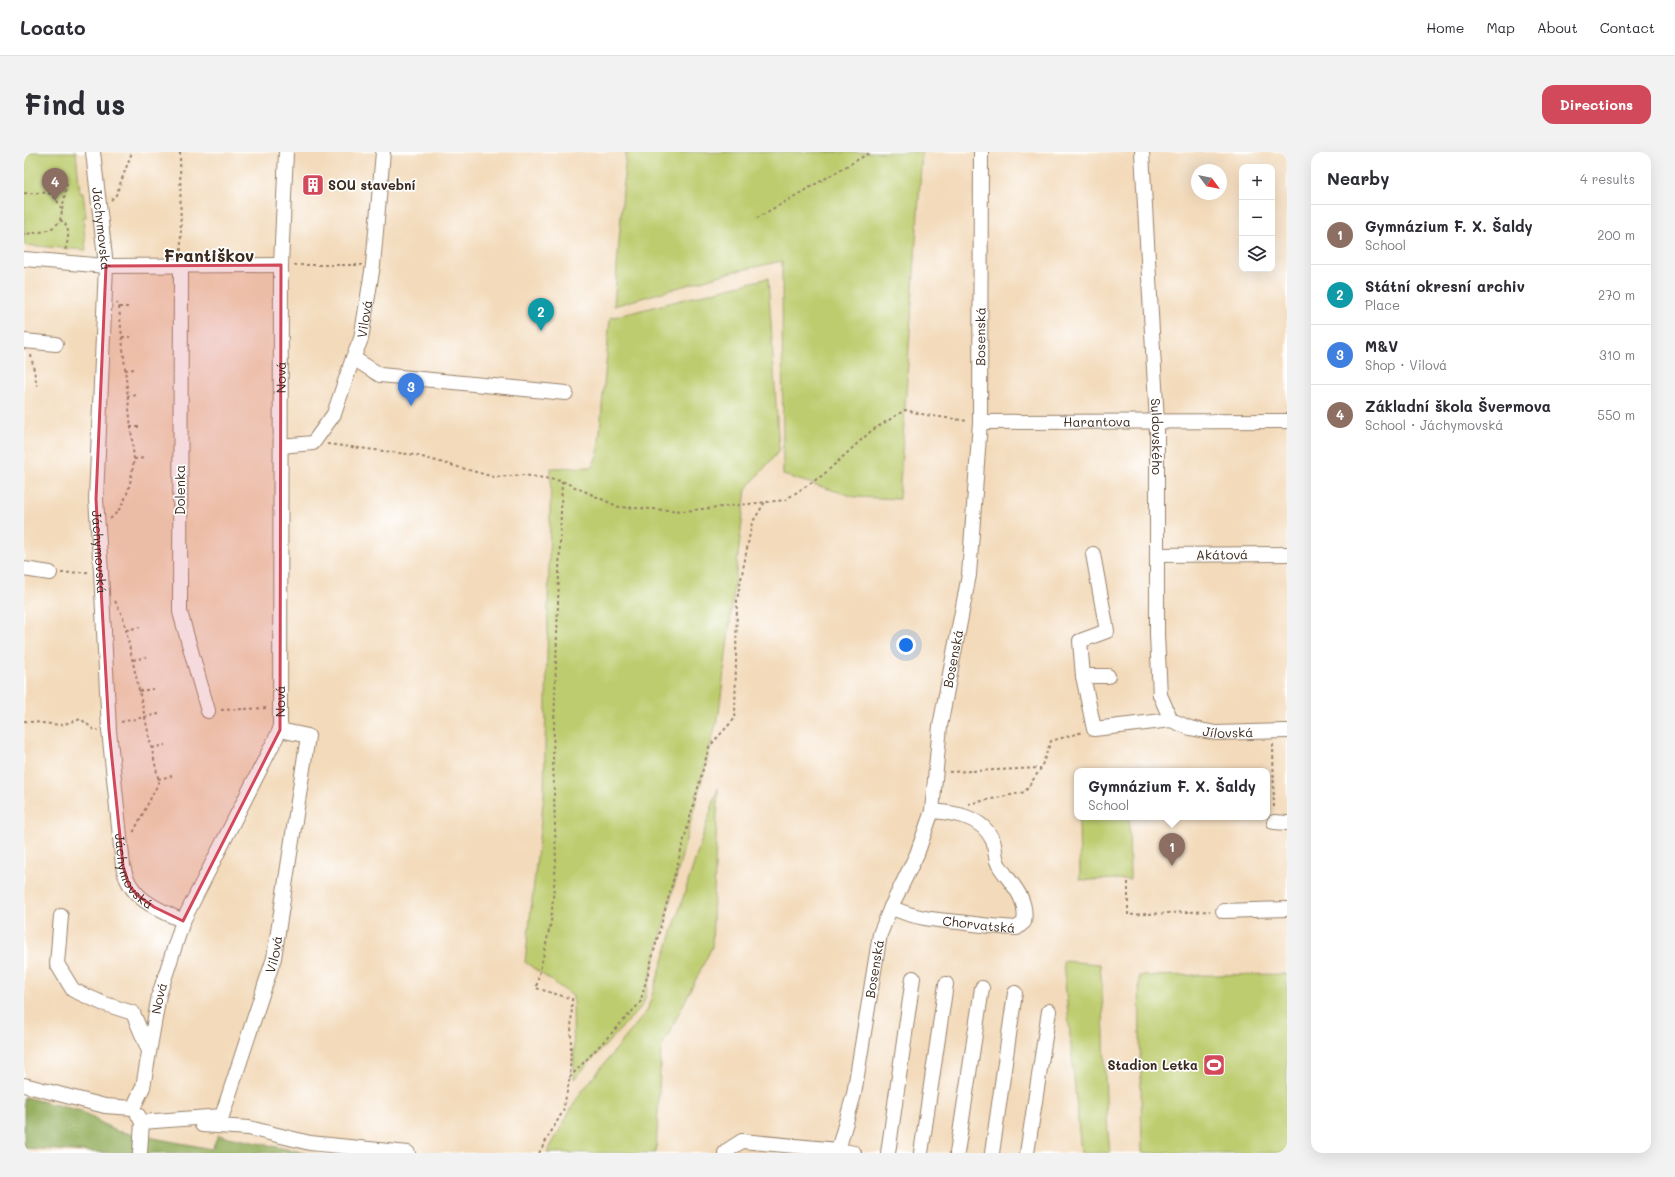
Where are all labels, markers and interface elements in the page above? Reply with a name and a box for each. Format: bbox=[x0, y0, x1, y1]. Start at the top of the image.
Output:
text: Locato bbox=[20, 15, 86, 40]
text: Home bbox=[1426, 18, 1464, 37]
text: Map bbox=[1486, 18, 1515, 37]
text: About bbox=[1537, 18, 1578, 37]
text: Contact bbox=[1600, 18, 1655, 37]
button: Directions bbox=[1542, 85, 1651, 124]
text: Find us bbox=[24, 86, 125, 122]
north arrow bbox=[1191, 164, 1227, 200]
map controls bbox=[1239, 164, 1275, 272]
button: + bbox=[1239, 164, 1275, 200]
text: Nearby bbox=[1327, 167, 1389, 189]
pin: 4 bbox=[42, 168, 68, 201]
text: 4 results bbox=[1580, 170, 1635, 187]
building icon: SOU stavební bbox=[300, 172, 326, 198]
place label: SOU stavební bbox=[328, 176, 416, 193]
street label: Jáchymovská bbox=[89, 186, 115, 271]
button: − bbox=[1239, 200, 1275, 236]
text: Gymnázium F. X. Šaldy bbox=[1365, 216, 1533, 236]
text: 1 bbox=[1337, 226, 1343, 243]
text: 200 m bbox=[1597, 226, 1635, 243]
button: layers bbox=[1239, 236, 1275, 272]
text: School bbox=[1365, 236, 1406, 253]
district label: Františkov bbox=[164, 244, 254, 266]
text: Státní okresní archiv bbox=[1365, 276, 1525, 296]
text: 2 bbox=[1336, 286, 1344, 303]
text: 270 m bbox=[1598, 286, 1635, 303]
text: Place bbox=[1365, 296, 1400, 313]
pin: 2 bbox=[528, 298, 554, 331]
street label: Vilová bbox=[352, 299, 375, 339]
street label: Bosenská bbox=[971, 307, 988, 366]
text: M&V bbox=[1365, 336, 1398, 356]
text: 3 bbox=[1336, 346, 1344, 363]
text: 310 m bbox=[1599, 346, 1635, 363]
text: Shop · Vilová bbox=[1365, 356, 1447, 373]
street label: Nová bbox=[272, 361, 289, 393]
pin: 3 bbox=[398, 373, 424, 406]
text: Základní škola Švermova bbox=[1365, 396, 1551, 416]
street label: Suldovského bbox=[1148, 398, 1166, 475]
text: 4 bbox=[1336, 406, 1344, 423]
text: 550 m bbox=[1597, 406, 1635, 423]
street label: Harantova bbox=[1063, 413, 1131, 430]
text: School · Jáchymovská bbox=[1365, 416, 1503, 433]
street label: Dolenka bbox=[171, 465, 188, 515]
street label: Jáchymovská bbox=[89, 510, 111, 594]
street label: Akátová bbox=[1196, 545, 1248, 563]
street label: Bosenská bbox=[939, 628, 966, 689]
your location bbox=[896, 635, 916, 655]
street label: Nová bbox=[271, 685, 288, 717]
street label: Jílovská bbox=[1201, 722, 1253, 741]
popup bbox=[1074, 768, 1270, 820]
text: Gymnázium F. X. Šaldy bbox=[1088, 776, 1256, 796]
text: School bbox=[1088, 796, 1129, 813]
street label: Jáchymovská bbox=[112, 833, 157, 912]
pin: 1 bbox=[1159, 833, 1185, 866]
street label: Chorvatská bbox=[942, 912, 1016, 936]
street label: Vilová bbox=[261, 935, 285, 975]
street label: Bosenská bbox=[861, 938, 887, 999]
street label: Nová bbox=[147, 980, 170, 1015]
sports icon: Stadion Letka bbox=[1201, 1052, 1227, 1078]
place label: Stadion Letka bbox=[1107, 1056, 1198, 1073]

